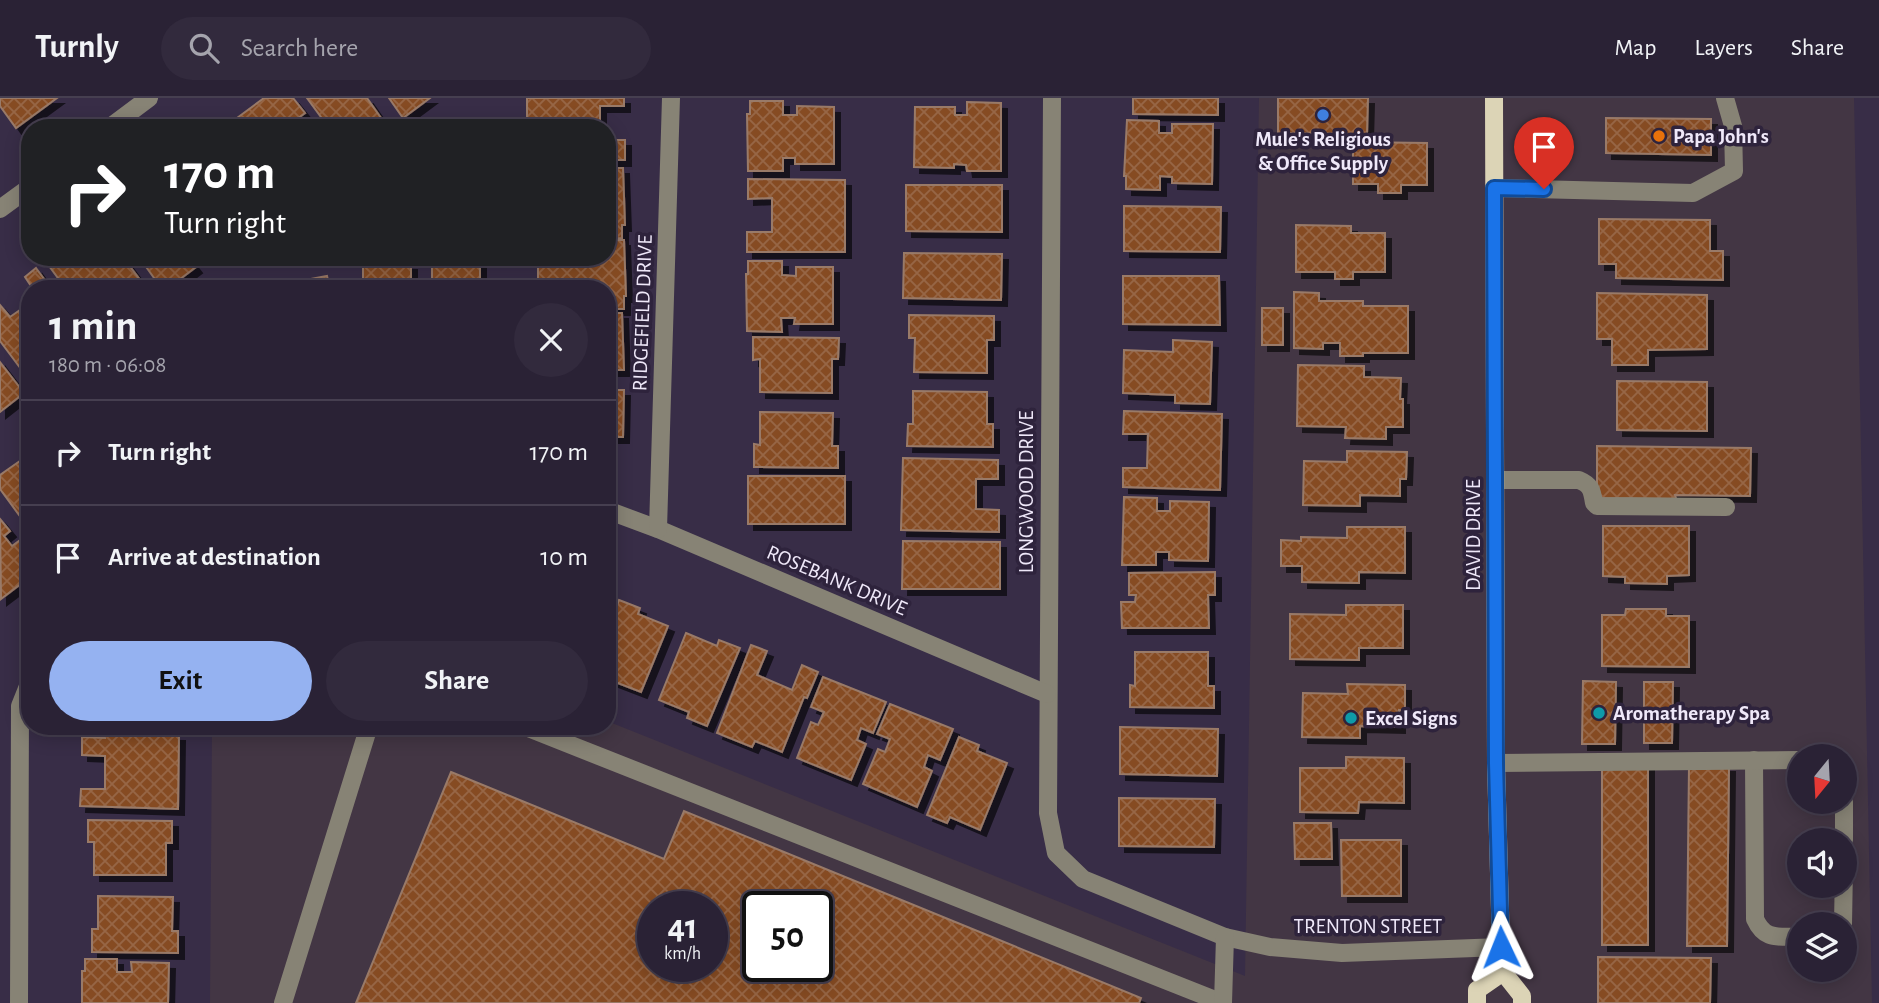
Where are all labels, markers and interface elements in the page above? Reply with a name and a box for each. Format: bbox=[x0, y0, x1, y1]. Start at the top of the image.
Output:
search box bbox=[161, 17, 651, 80]
icon: search bbox=[185, 29, 223, 67]
text: Turnly bbox=[35, 31, 119, 64]
text: Search here bbox=[241, 35, 358, 61]
text: Map bbox=[1614, 36, 1656, 60]
text: Layers bbox=[1694, 36, 1753, 60]
text: Share bbox=[1791, 36, 1844, 60]
marker: Mule's Religious & Office Supply bbox=[1315, 107, 1331, 123]
pin bbox=[1514, 117, 1574, 189]
place label: Papa John's bbox=[1673, 126, 1769, 147]
icon: arrive bbox=[1525, 128, 1563, 166]
marker: Papa John's bbox=[1651, 128, 1667, 144]
place label: Mule's Religious & Office Supply bbox=[1255, 129, 1391, 174]
icon: right bbox=[49, 147, 140, 238]
text: 170 m bbox=[164, 149, 275, 198]
text: Turn right bbox=[164, 207, 286, 239]
street label: RIDGEFIELD DRIVE bbox=[629, 234, 656, 392]
button: close bbox=[514, 303, 588, 377]
text: 1 min bbox=[49, 305, 138, 347]
text: 180 m · 06:08 bbox=[49, 354, 166, 377]
street label: LONGWOOD DRIVE bbox=[1016, 411, 1037, 573]
icon: right bbox=[49, 434, 87, 472]
text: Turn right bbox=[108, 439, 211, 465]
text: 170 m bbox=[529, 439, 588, 465]
street label: DAVID DRIVE bbox=[1463, 479, 1484, 591]
icon: arrive bbox=[49, 539, 87, 577]
street label: ROSEBANK DRIVE bbox=[764, 541, 910, 619]
text: Arrive at destination bbox=[108, 544, 321, 570]
text: 10 m bbox=[540, 544, 588, 570]
button: Exit bbox=[49, 641, 312, 721]
button: Share bbox=[326, 641, 588, 721]
place label: Aromatherapy Spa bbox=[1613, 703, 1770, 724]
marker: Aromatherapy Spa bbox=[1591, 705, 1607, 721]
place label: Excel Signs bbox=[1365, 708, 1457, 729]
marker: Excel Signs bbox=[1343, 710, 1359, 726]
north arrow bbox=[1787, 744, 1857, 814]
map controls bbox=[1787, 744, 1857, 982]
button: sound bbox=[1787, 828, 1857, 898]
speed limit sign: 50 bbox=[742, 891, 833, 982]
text: 41 bbox=[667, 910, 698, 945]
position arrow bbox=[1464, 910, 1538, 984]
button: layers bbox=[1787, 912, 1857, 982]
street label: TRENTON STREET bbox=[1294, 916, 1442, 937]
text: km/h bbox=[664, 945, 701, 963]

